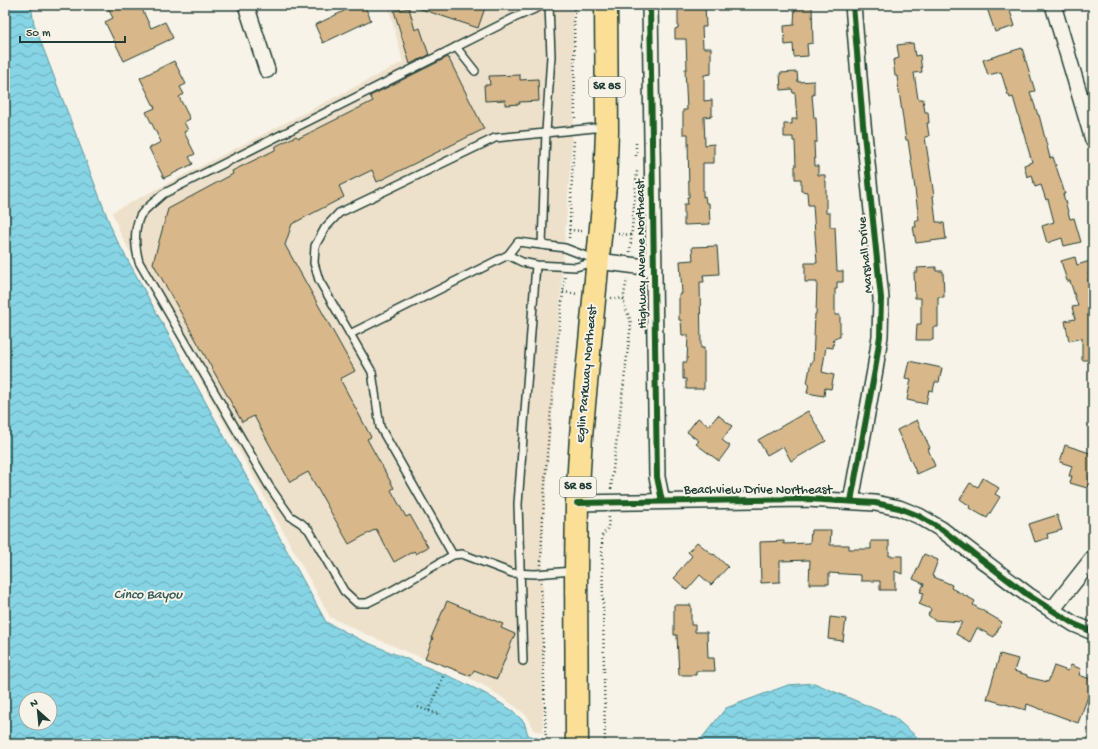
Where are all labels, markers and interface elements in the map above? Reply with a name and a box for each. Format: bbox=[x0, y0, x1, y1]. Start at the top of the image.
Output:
scale bar bbox=[20, 18, 125, 44]
text: 50 m bbox=[26, 27, 51, 41]
road number: SR 85 bbox=[589, 77, 625, 97]
street label: Highway Avenue Northeast bbox=[633, 177, 651, 329]
street label: Marshall Drive bbox=[855, 216, 877, 294]
street label: Eglin Parkway Northeast bbox=[574, 303, 601, 443]
road number: SR 85 bbox=[560, 477, 596, 497]
street label: Beachview Drive Northeast bbox=[683, 483, 834, 498]
water label: Cinco Bayou bbox=[114, 587, 184, 604]
north arrow bbox=[18, 691, 58, 731]
text: N bbox=[28, 697, 40, 711]

